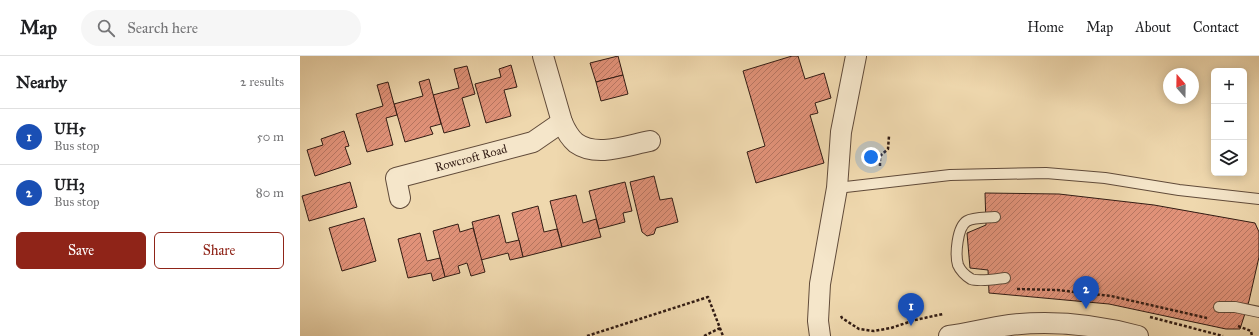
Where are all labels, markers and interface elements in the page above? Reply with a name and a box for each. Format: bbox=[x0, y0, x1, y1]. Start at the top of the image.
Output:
search box bbox=[81, 10, 361, 46]
text: Map bbox=[20, 16, 57, 39]
icon: search bbox=[95, 17, 117, 39]
text: Search here bbox=[127, 19, 198, 37]
text: Home bbox=[1027, 19, 1064, 36]
text: Map bbox=[1086, 19, 1113, 36]
text: About bbox=[1135, 19, 1171, 36]
text: Contact bbox=[1193, 19, 1239, 36]
north arrow bbox=[1163, 68, 1199, 104]
map controls bbox=[1211, 68, 1247, 176]
button: + bbox=[1211, 68, 1247, 104]
text: Nearby bbox=[16, 72, 67, 93]
text: 2 results bbox=[240, 74, 284, 90]
button: − bbox=[1211, 104, 1247, 140]
text: UH5 bbox=[54, 120, 86, 138]
text: 1 bbox=[26, 129, 32, 145]
text: 50 m bbox=[257, 129, 284, 145]
text: Bus stop bbox=[54, 138, 100, 154]
button: layers bbox=[1211, 140, 1247, 176]
street label: Rowcroft Road bbox=[433, 142, 509, 174]
your location bbox=[861, 147, 881, 167]
text: UH3 bbox=[54, 176, 85, 194]
text: 2 bbox=[26, 185, 32, 201]
text: 80 m bbox=[256, 185, 284, 201]
text: Bus stop bbox=[54, 194, 100, 210]
button: Save bbox=[16, 232, 146, 269]
button: Share bbox=[154, 232, 284, 269]
pin: 2 bbox=[1073, 276, 1099, 309]
pin: 1 bbox=[898, 293, 924, 326]

